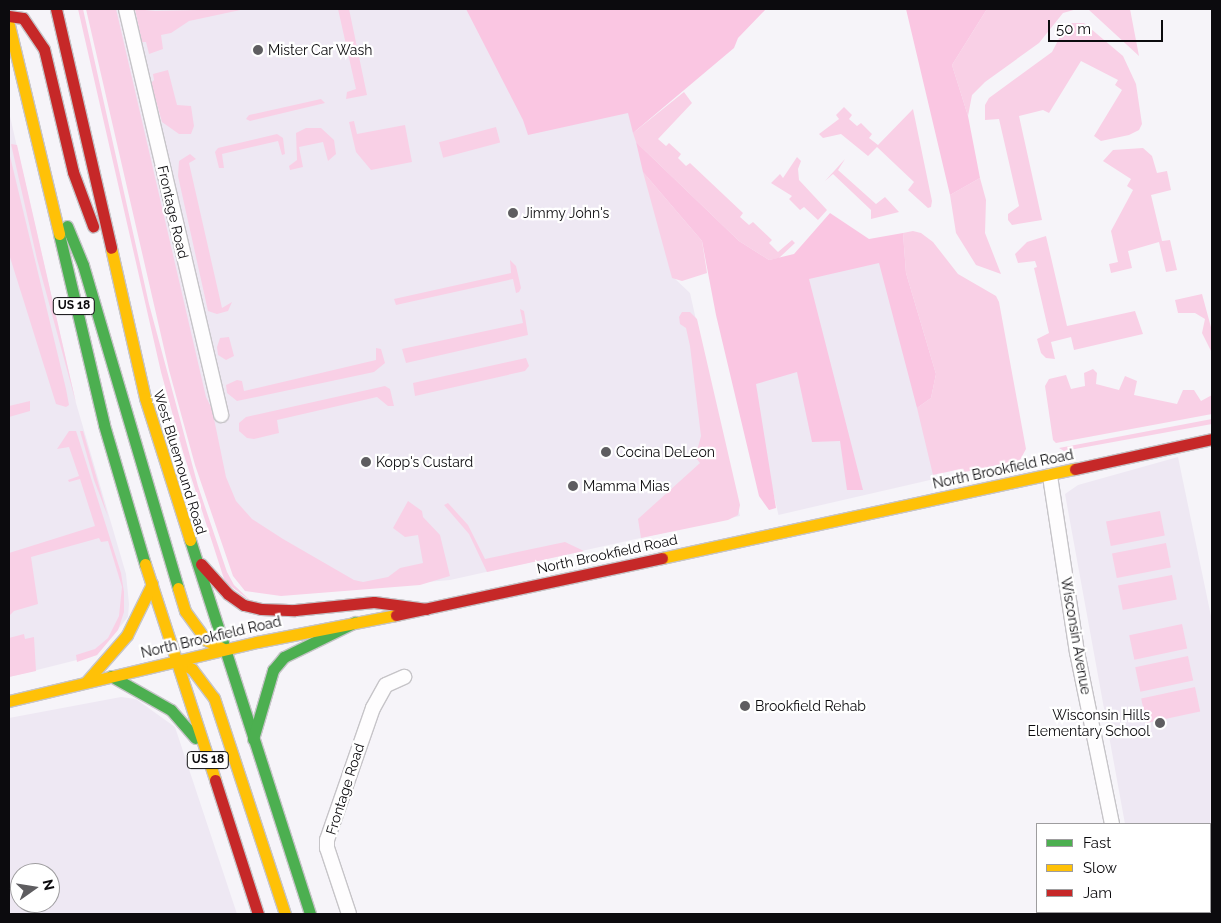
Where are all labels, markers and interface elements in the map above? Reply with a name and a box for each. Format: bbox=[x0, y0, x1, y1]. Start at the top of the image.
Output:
scale bar bbox=[1051, 10, 1166, 42]
text: 50 m bbox=[1056, 20, 1091, 38]
place label: Mister Car Wash bbox=[268, 42, 374, 58]
marker: Mister Car Wash bbox=[252, 44, 264, 56]
street label: Frontage Road bbox=[154, 164, 192, 260]
place label: Jimmy John's bbox=[523, 205, 610, 221]
marker: Jimmy John's bbox=[507, 207, 519, 219]
road number: US 18 bbox=[53, 296, 95, 316]
street label: West Bluemound Road bbox=[150, 388, 210, 536]
place label: Cocina DeLeon bbox=[616, 444, 715, 460]
marker: Cocina DeLeon bbox=[600, 446, 612, 458]
street label: North Brookfield Road bbox=[931, 446, 1075, 492]
place label: Kopp's Custard bbox=[376, 454, 473, 470]
marker: Kopp's Custard bbox=[360, 456, 372, 468]
place label: Mamma Mias bbox=[583, 478, 669, 494]
marker: Mamma Mias bbox=[567, 480, 579, 492]
street label: North Brookfield Road bbox=[535, 531, 679, 577]
street label: Wisconsin Avenue bbox=[1057, 576, 1095, 696]
street label: North Brookfield Road bbox=[139, 613, 283, 661]
place label: Brookfield Rehab bbox=[755, 698, 866, 714]
marker: Brookfield Rehab bbox=[739, 700, 751, 712]
place label: Wisconsin Hills Elementary School bbox=[1027, 707, 1150, 740]
marker: Wisconsin Hills Elementary School bbox=[1154, 717, 1166, 729]
street label: Frontage Road bbox=[322, 741, 368, 837]
road number: US 18 bbox=[187, 750, 229, 770]
legend bbox=[1036, 823, 1211, 913]
text: Fast bbox=[1083, 834, 1111, 852]
text: Slow bbox=[1083, 859, 1117, 877]
north arrow bbox=[10, 863, 60, 913]
text: N bbox=[40, 878, 58, 892]
text: Jam bbox=[1083, 884, 1112, 902]

